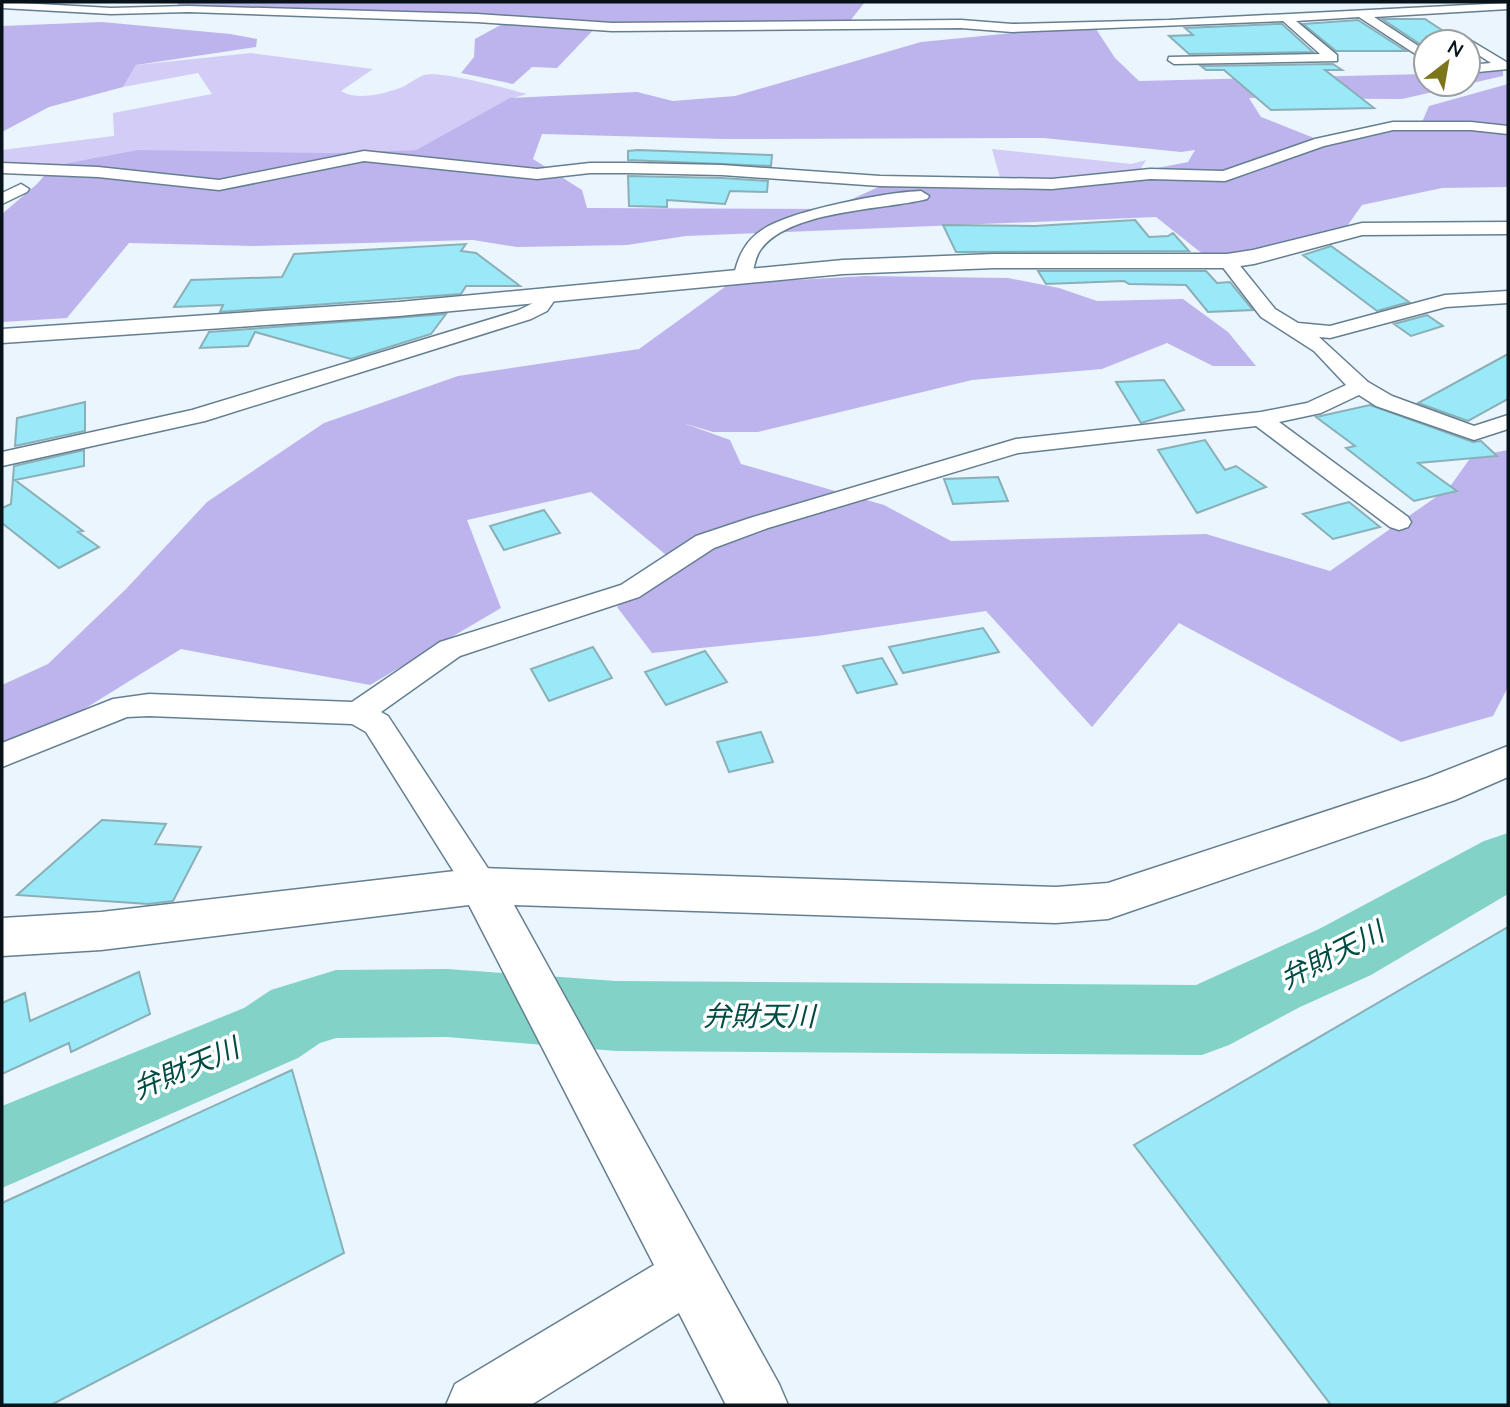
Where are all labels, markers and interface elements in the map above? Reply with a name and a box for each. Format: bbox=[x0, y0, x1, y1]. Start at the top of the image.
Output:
north arrow bbox=[1412, 28, 1482, 98]
text: N bbox=[1442, 34, 1468, 64]
water label: 弁財天川 bbox=[1273, 912, 1393, 998]
water label: 弁財天川 bbox=[703, 998, 818, 1036]
water label: 弁財天川 bbox=[127, 1028, 248, 1108]

